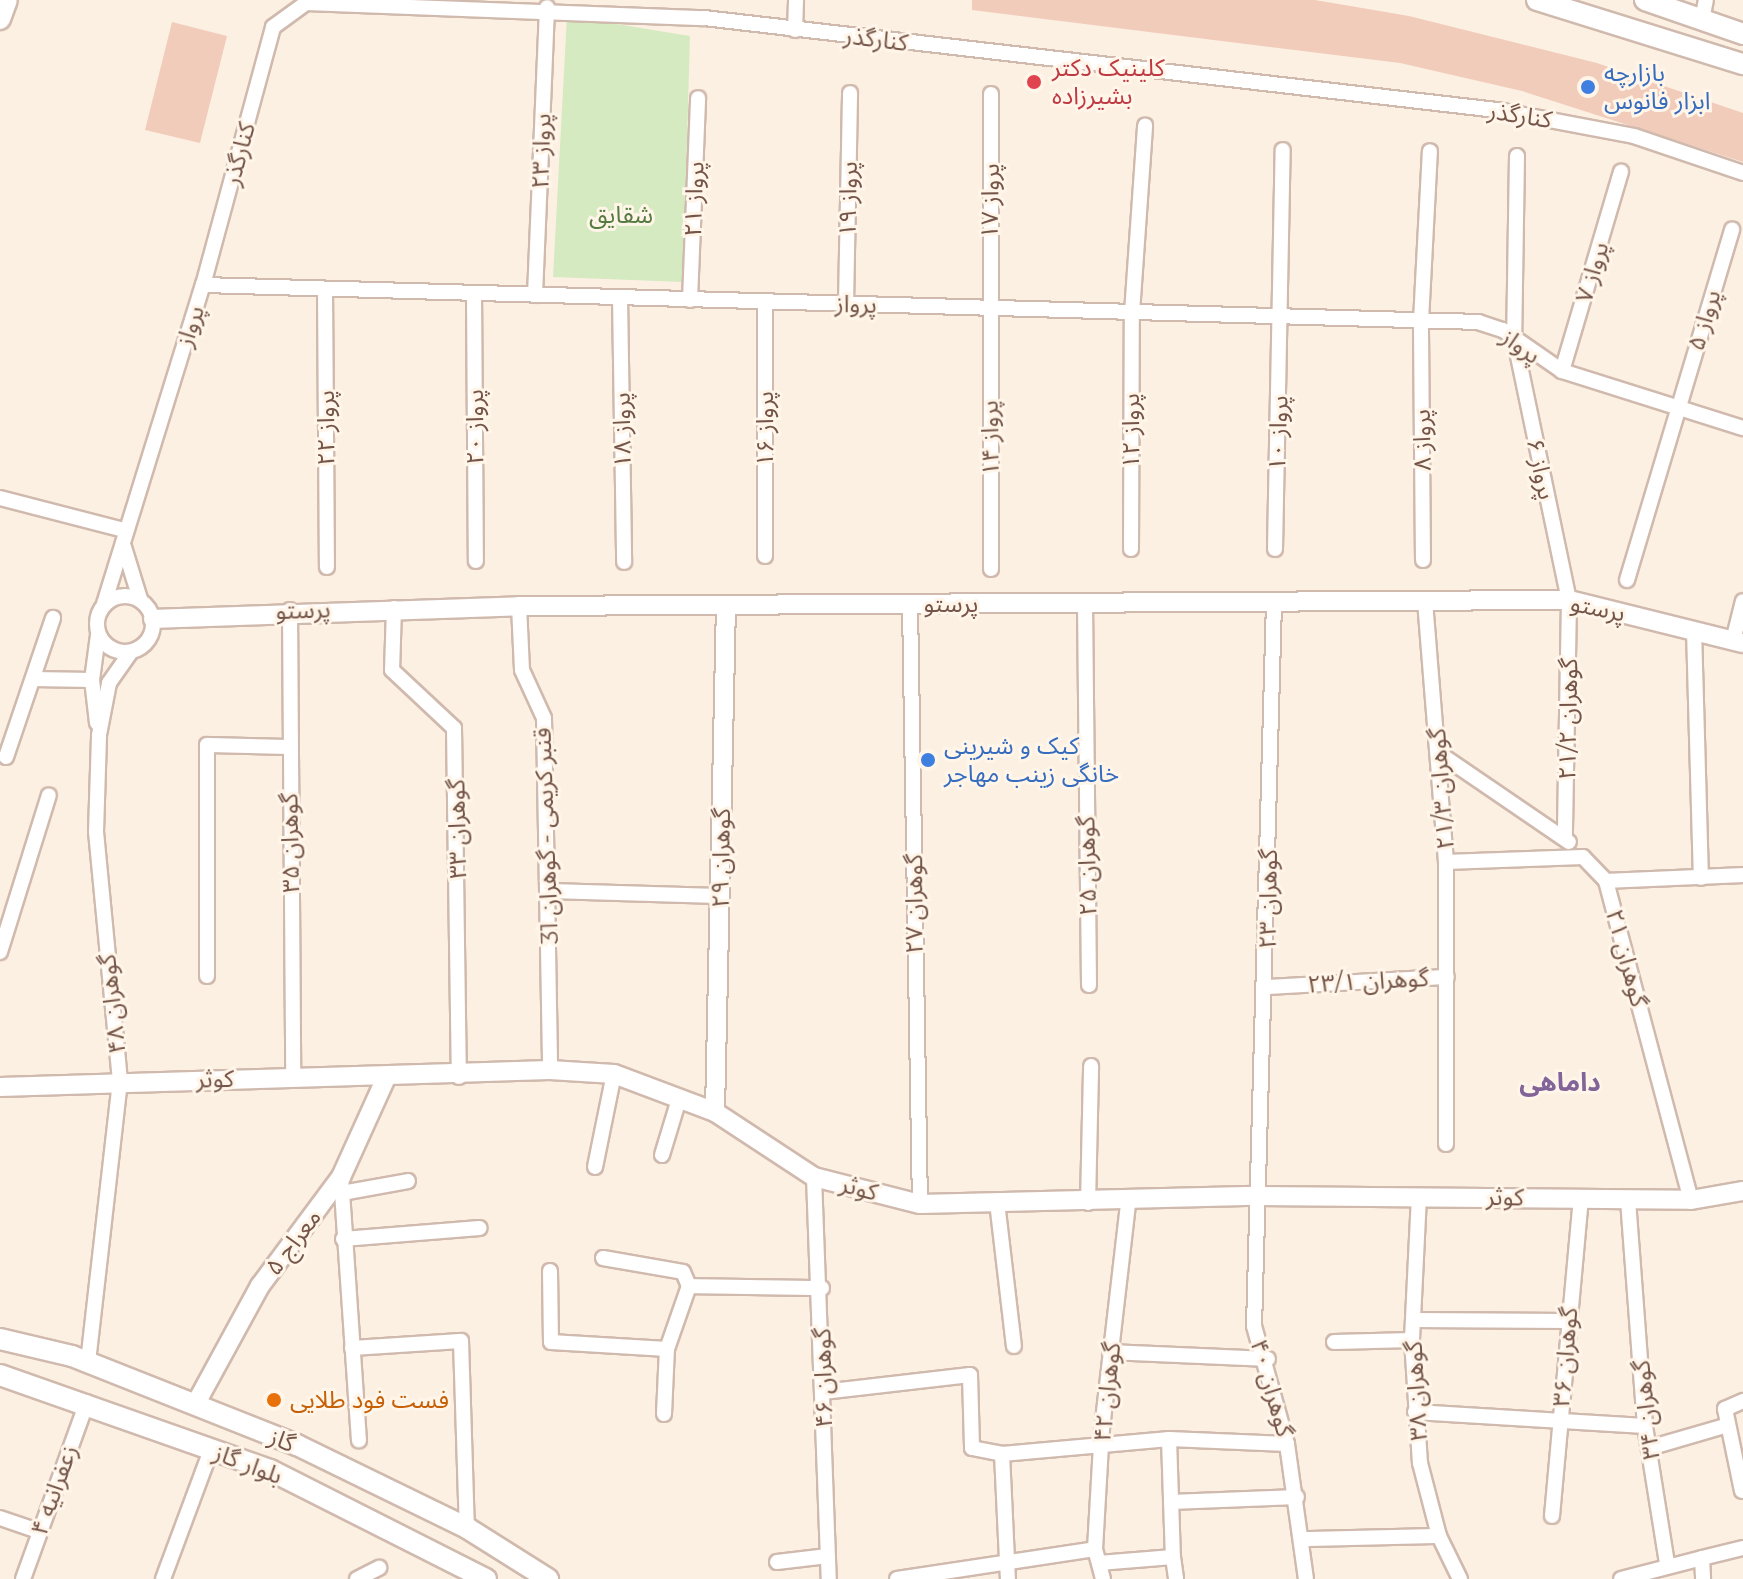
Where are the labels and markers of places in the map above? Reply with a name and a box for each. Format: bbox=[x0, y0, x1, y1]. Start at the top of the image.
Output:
place label: کلینیک دکتر بشیرزاده bbox=[1052, 54, 1165, 110]
place label: بازارچه ابزار فانوس bbox=[1604, 59, 1710, 115]
marker: کلینیک دکتر بشیرزاده bbox=[1023, 71, 1045, 93]
marker: بازارچه ابزار فانوس bbox=[1579, 78, 1597, 96]
place label: کیک و شیرینی خانگی زینب مهاجر bbox=[944, 732, 1119, 788]
marker: کیک و شیرینی خانگی زینب مهاجر bbox=[919, 751, 937, 769]
place label: فست فود طلایی bbox=[290, 1386, 449, 1414]
marker: فست فود طلایی bbox=[265, 1391, 283, 1409]

